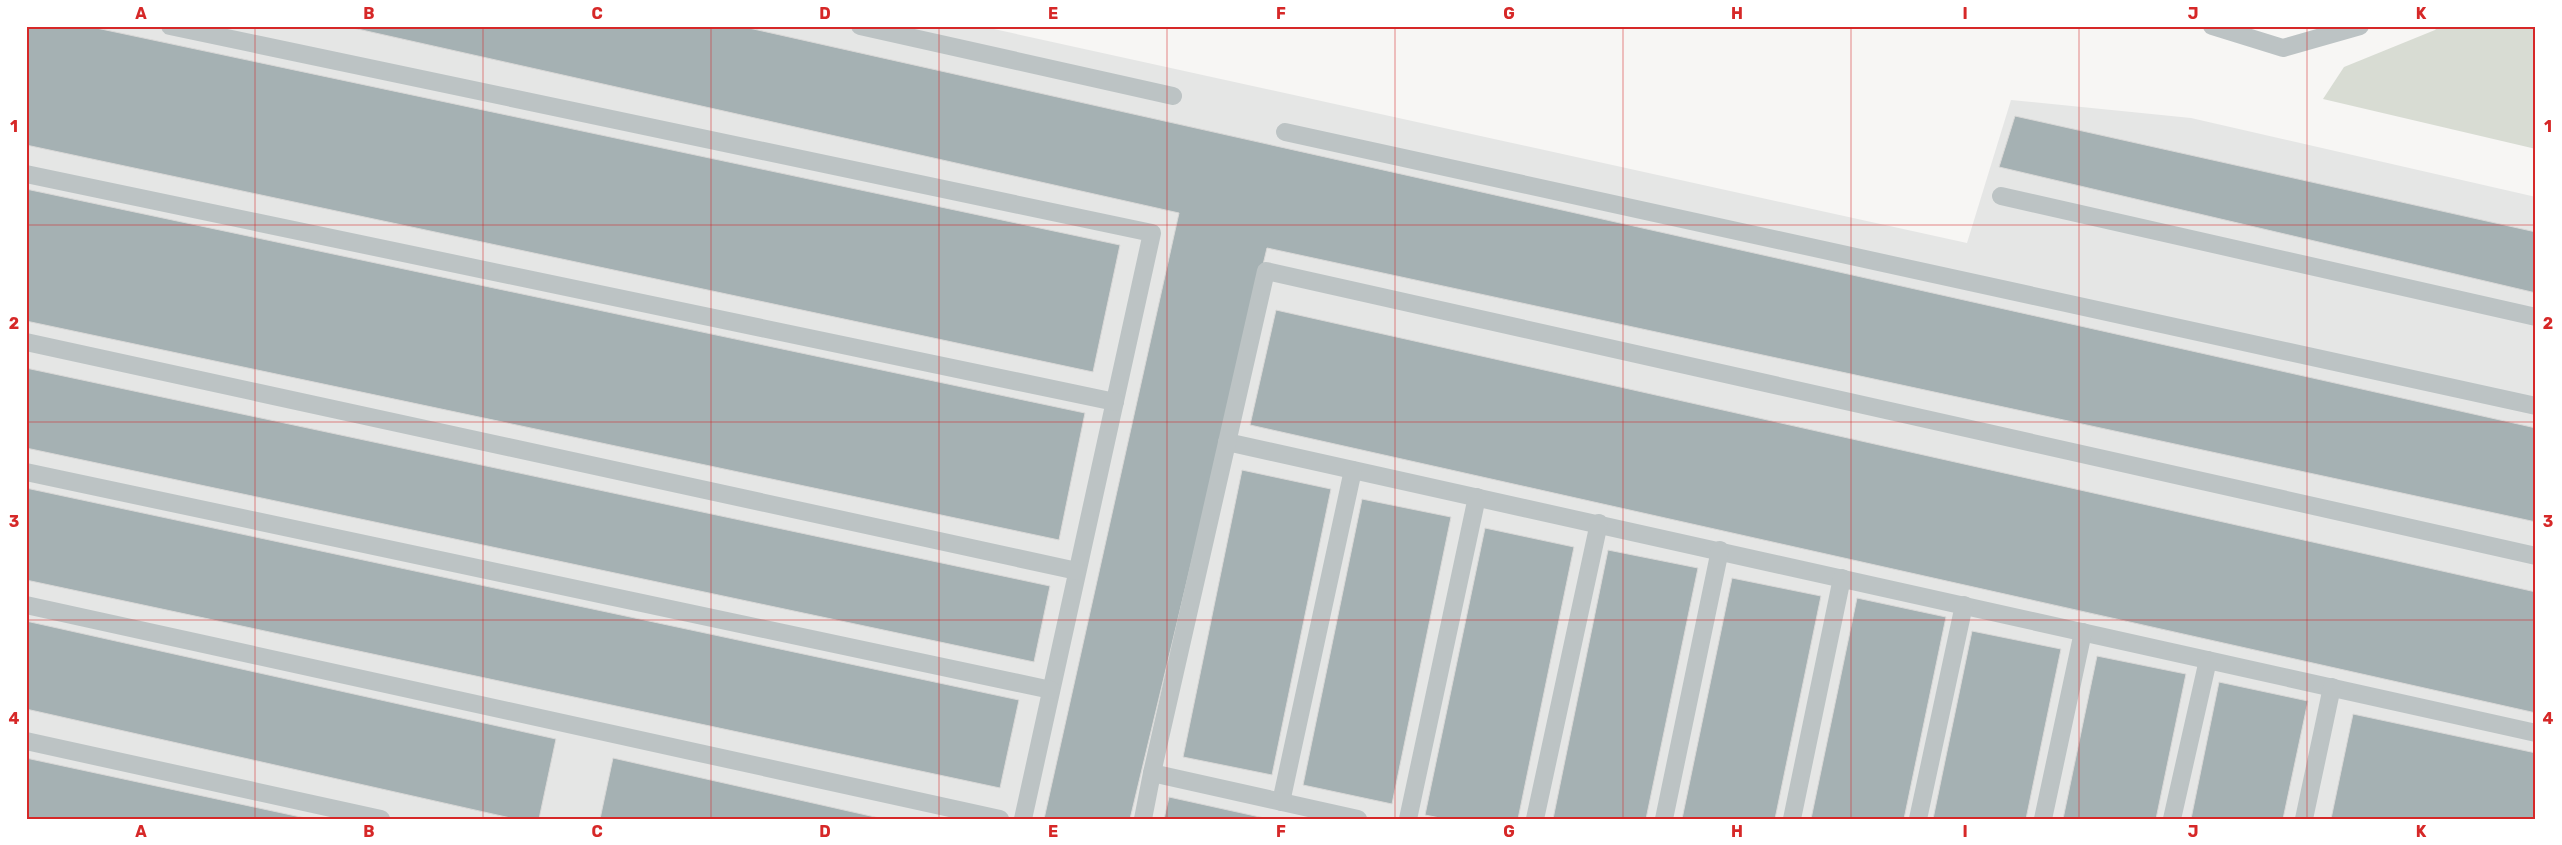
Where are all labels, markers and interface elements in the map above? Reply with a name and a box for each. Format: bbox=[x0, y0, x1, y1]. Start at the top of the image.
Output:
text: A bbox=[135, 4, 147, 23]
text: B bbox=[363, 4, 375, 23]
text: C bbox=[591, 4, 603, 23]
text: D bbox=[819, 4, 831, 23]
text: E bbox=[1048, 4, 1058, 23]
text: F bbox=[1276, 4, 1286, 23]
text: G bbox=[1503, 4, 1515, 23]
text: H bbox=[1731, 4, 1743, 23]
text: I bbox=[1962, 4, 1968, 23]
text: J bbox=[2188, 4, 2198, 23]
text: K bbox=[2416, 4, 2427, 23]
text: 1 bbox=[10, 117, 18, 136]
text: 1 bbox=[2544, 117, 2552, 136]
text: 2 bbox=[9, 314, 19, 333]
text: 2 bbox=[2543, 314, 2553, 333]
text: 3 bbox=[9, 512, 19, 531]
text: 3 bbox=[2543, 512, 2553, 531]
text: 4 bbox=[9, 709, 20, 728]
text: 4 bbox=[2543, 709, 2554, 728]
text: A bbox=[135, 822, 147, 841]
text: B bbox=[363, 822, 375, 841]
text: C bbox=[591, 822, 603, 841]
text: D bbox=[819, 822, 831, 841]
text: E bbox=[1048, 822, 1058, 841]
text: F bbox=[1276, 822, 1286, 841]
text: G bbox=[1503, 822, 1515, 841]
text: H bbox=[1731, 822, 1743, 841]
text: I bbox=[1962, 822, 1968, 841]
text: J bbox=[2188, 822, 2198, 841]
text: K bbox=[2416, 822, 2427, 841]

